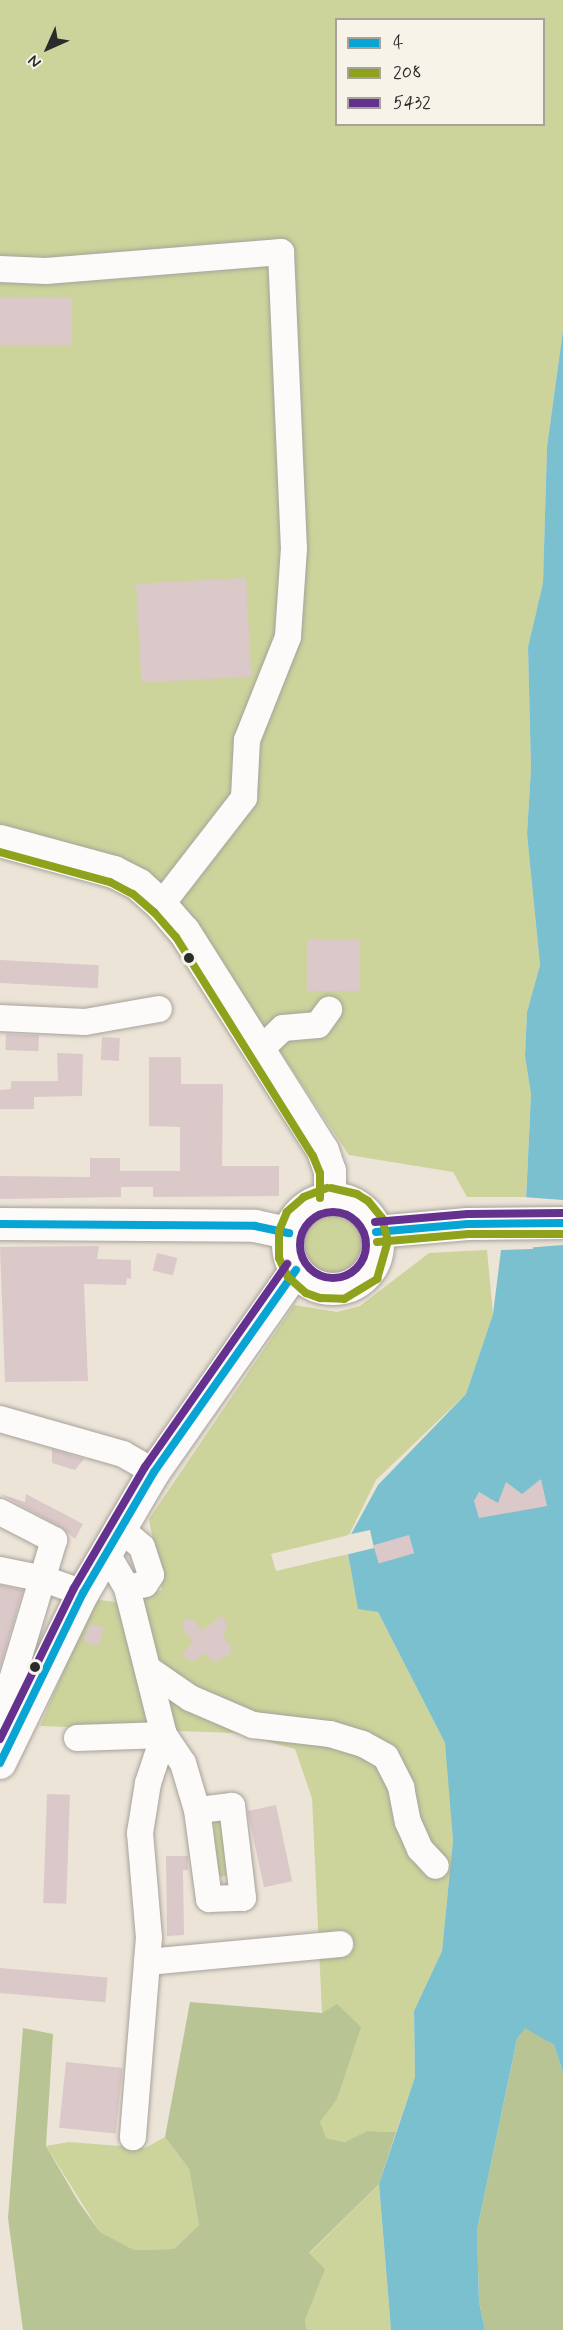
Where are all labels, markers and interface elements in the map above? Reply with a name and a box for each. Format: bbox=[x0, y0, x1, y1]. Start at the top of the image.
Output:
north arrow bbox=[18, 18, 78, 78]
legend bbox=[335, 18, 545, 126]
text: 4 bbox=[393, 31, 403, 55]
text: N bbox=[24, 50, 46, 72]
text: 208 bbox=[393, 61, 422, 85]
text: 5432 bbox=[393, 91, 431, 115]
unlabelled marker bbox=[183, 952, 195, 964]
unlabelled marker bbox=[29, 1661, 41, 1673]

